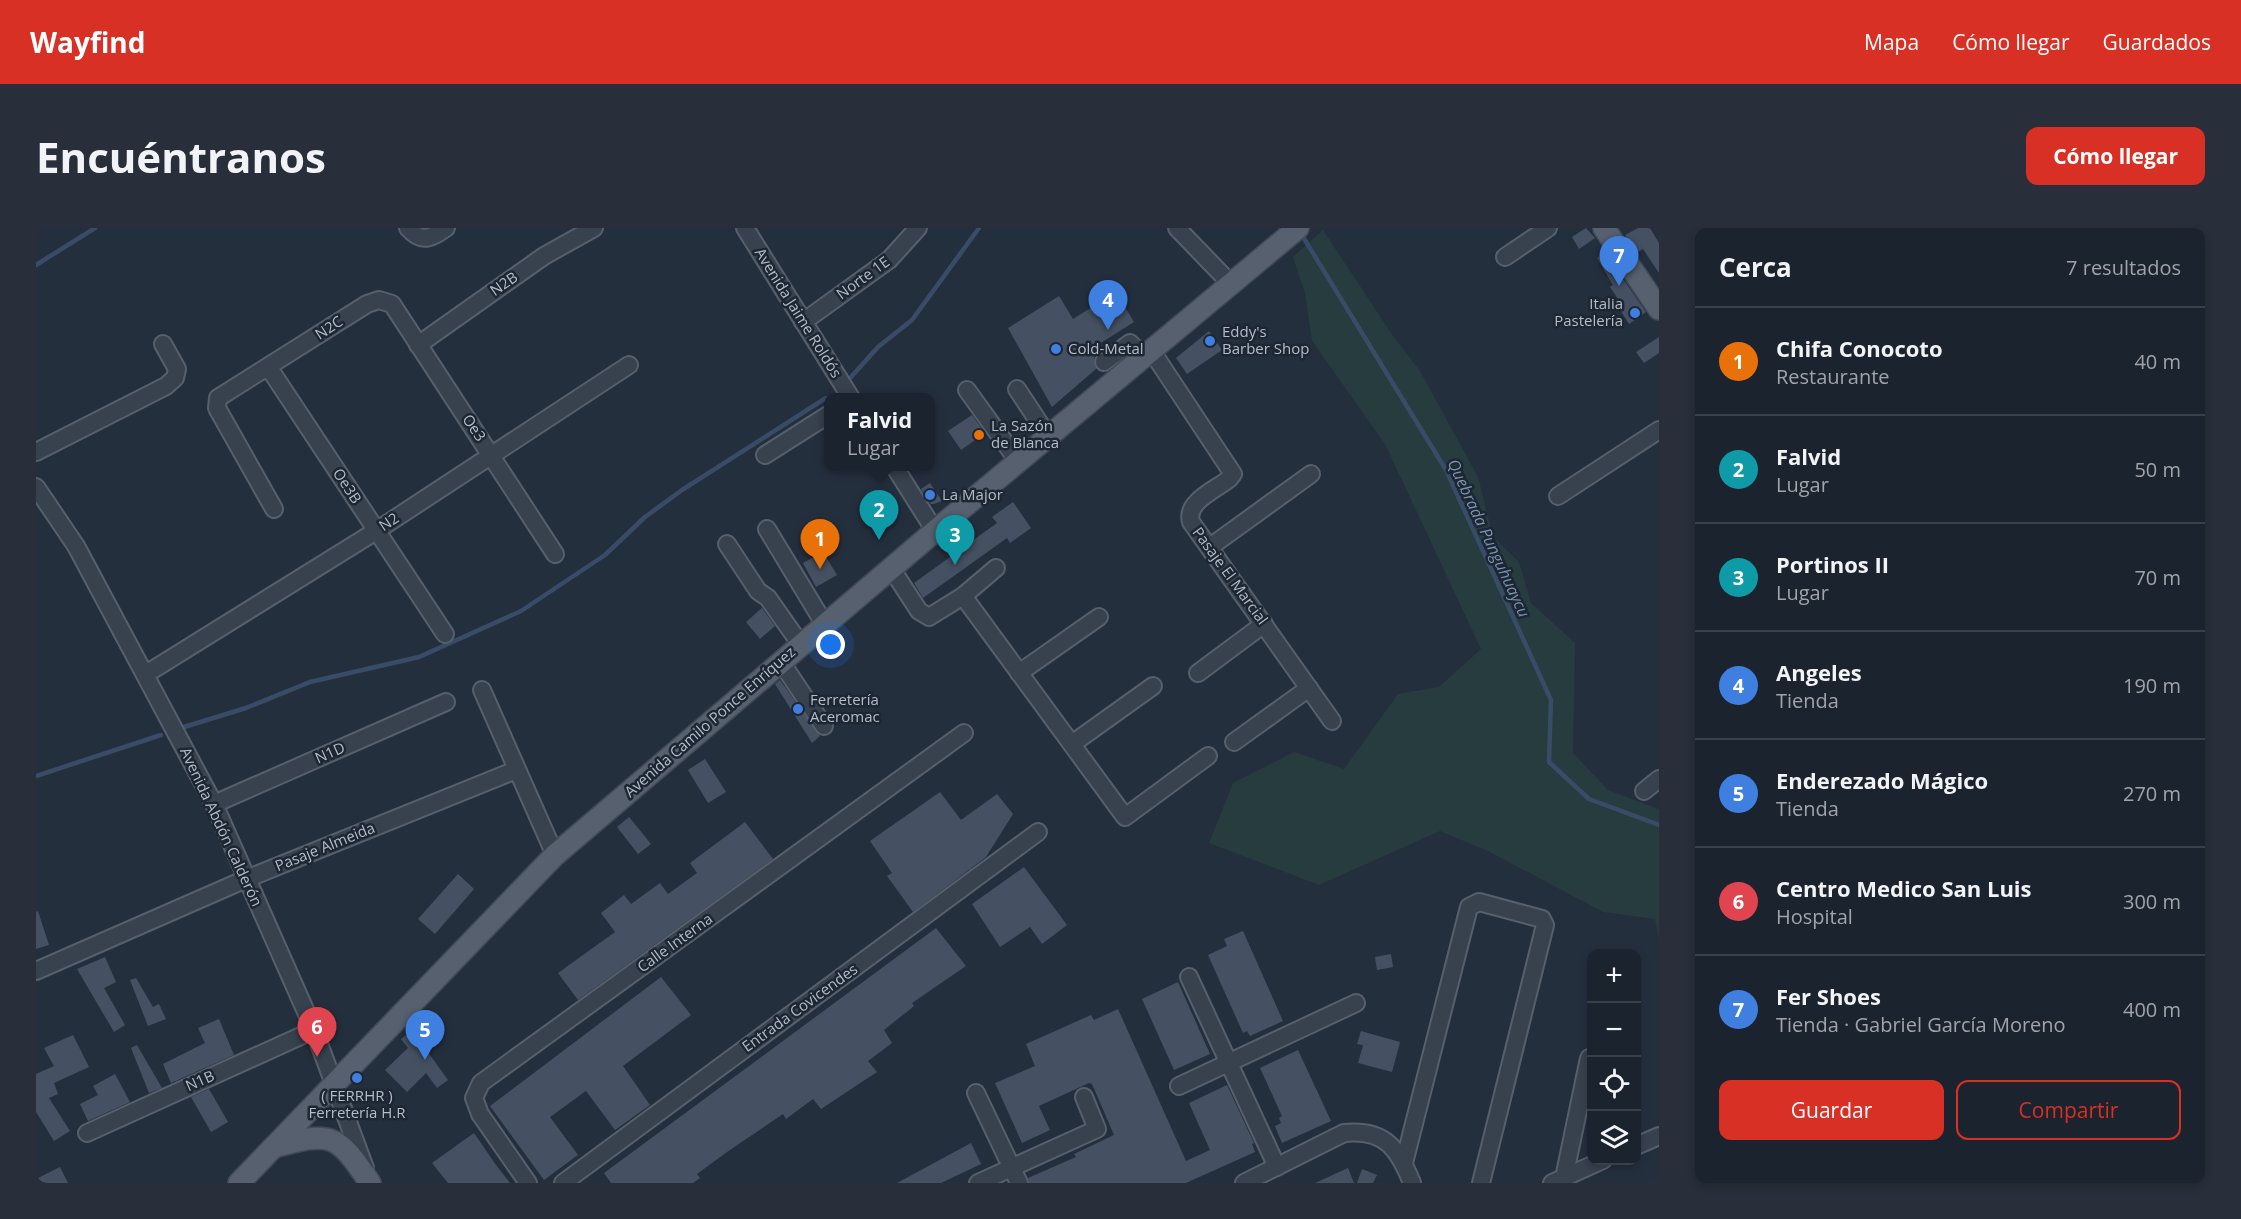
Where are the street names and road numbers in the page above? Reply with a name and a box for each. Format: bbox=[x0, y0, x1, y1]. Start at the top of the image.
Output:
street label: Avenida Jaime Roldós bbox=[751, 244, 847, 381]
street label: Norte 1E bbox=[832, 251, 893, 303]
street label: N2B bbox=[486, 267, 521, 300]
street label: N2C bbox=[311, 311, 346, 344]
street label: Oe3 bbox=[459, 410, 491, 445]
street label: Oe3B bbox=[329, 464, 367, 507]
street label: N2 bbox=[375, 507, 402, 535]
street label: Pasaje El Marcial bbox=[1189, 523, 1273, 628]
street label: Avenida Camilo Ponce Enríquez bbox=[620, 642, 799, 801]
street label: N1D bbox=[311, 737, 348, 767]
street label: Avenida Abdón Calderón bbox=[176, 744, 268, 909]
street label: Pasaje Almeida bbox=[272, 817, 377, 875]
street label: Calle Interna bbox=[633, 908, 716, 976]
street label: Entrada Covicendes bbox=[738, 959, 861, 1056]
street label: N1B bbox=[182, 1065, 217, 1095]

